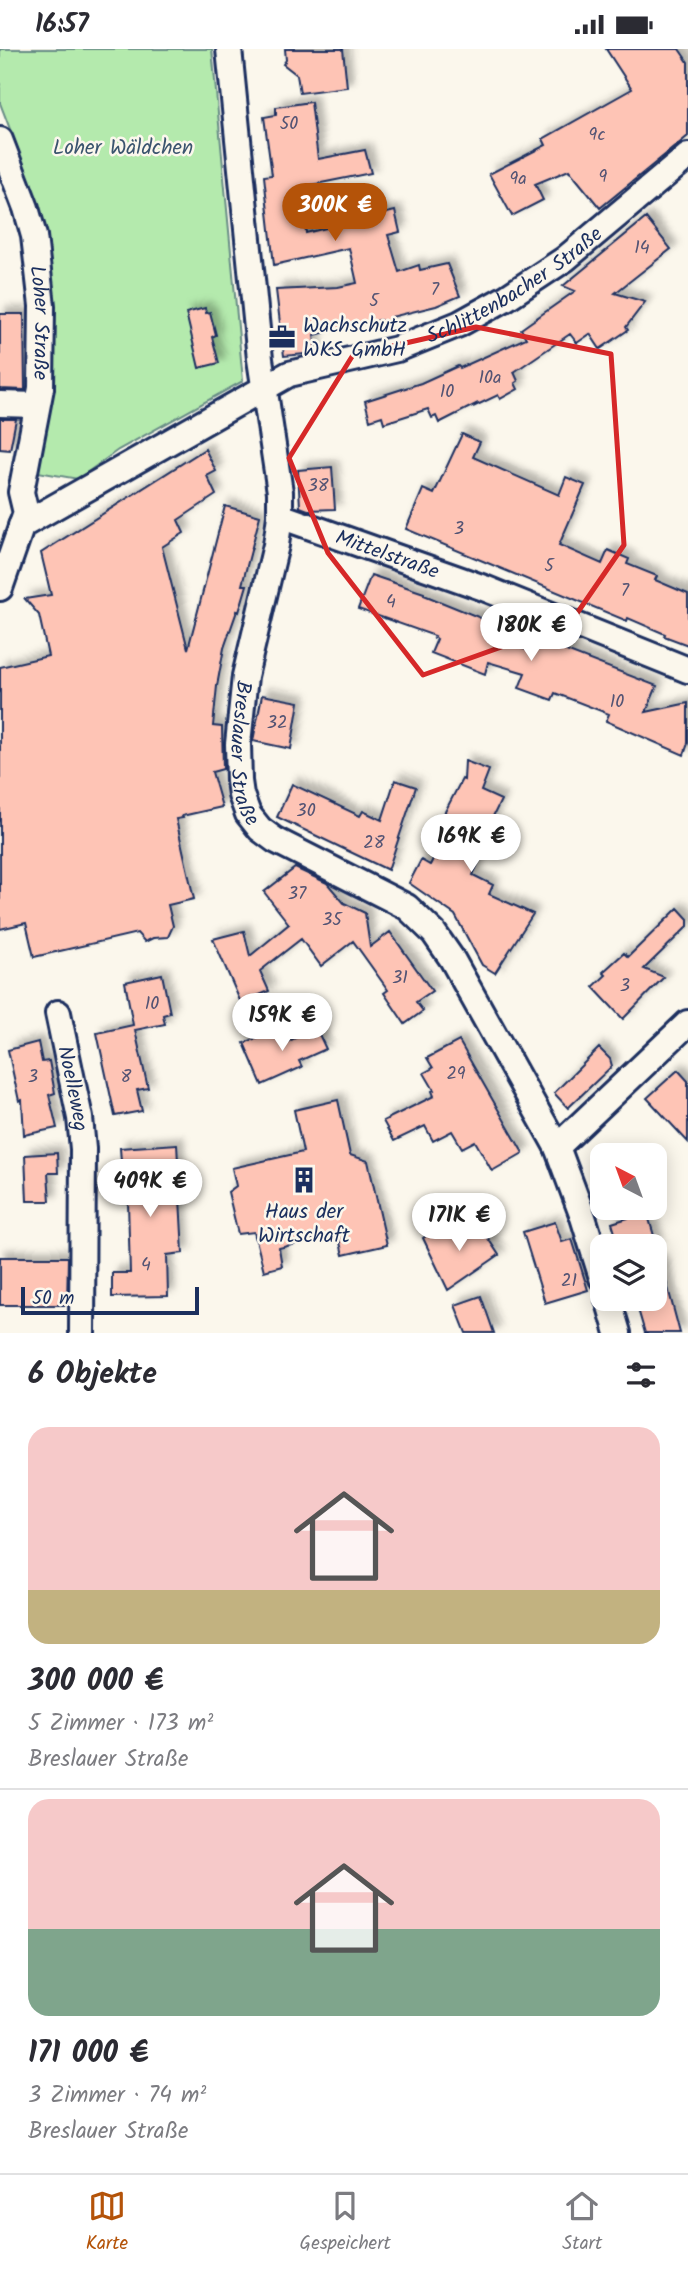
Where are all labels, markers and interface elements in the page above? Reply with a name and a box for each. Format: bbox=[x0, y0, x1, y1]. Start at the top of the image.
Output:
text: 16:57 bbox=[35, 4, 89, 46]
house number: 50 bbox=[280, 110, 298, 139]
house number: 9c bbox=[589, 121, 605, 150]
park label: Loher Wäldchen bbox=[53, 132, 193, 165]
house number: 9 bbox=[599, 163, 608, 192]
house number: 9a bbox=[509, 165, 527, 194]
pin: 300K € bbox=[278, 183, 392, 243]
text: 300K € bbox=[298, 188, 372, 224]
street label: Schlittenbacher Straße bbox=[422, 219, 611, 354]
house number: 14 bbox=[634, 234, 650, 263]
street label: Loher Straße bbox=[19, 264, 57, 381]
house number: 7 bbox=[431, 276, 440, 305]
house number: 5 bbox=[369, 287, 380, 316]
place label: Wachschutz WKS GmbH bbox=[303, 310, 407, 367]
office icon: Wachschutz WKS GmbH bbox=[267, 322, 297, 352]
house number: 10a bbox=[478, 364, 502, 393]
house number: 10 bbox=[440, 378, 454, 407]
house number: 38 bbox=[307, 472, 329, 501]
house number: 3 bbox=[454, 515, 464, 544]
street label: Mittelstraße bbox=[331, 522, 444, 589]
house number: 5 bbox=[544, 552, 555, 581]
house number: 7 bbox=[621, 577, 630, 606]
house number: 4 bbox=[386, 588, 396, 617]
pin: 180K € bbox=[474, 603, 588, 663]
text: 180K € bbox=[496, 608, 566, 644]
street label: Breslauer Straße bbox=[220, 679, 267, 835]
house number: 10 bbox=[610, 688, 624, 717]
house number: 32 bbox=[267, 709, 287, 738]
house number: 30 bbox=[296, 797, 316, 826]
pin: 169K € bbox=[414, 815, 528, 874]
text: 169K € bbox=[437, 819, 505, 855]
house number: 28 bbox=[363, 829, 385, 858]
house number: 37 bbox=[288, 880, 307, 909]
house number: 35 bbox=[322, 906, 343, 935]
house number: 31 bbox=[392, 964, 408, 993]
house number: 3 bbox=[620, 972, 630, 1001]
house number: 10 bbox=[145, 990, 159, 1019]
pin: 159K € bbox=[225, 993, 339, 1053]
text: 159K € bbox=[248, 998, 316, 1034]
street label: Noelleweg bbox=[47, 1043, 96, 1133]
house number: 29 bbox=[446, 1060, 466, 1089]
house number: 3 bbox=[28, 1063, 38, 1092]
house number: 8 bbox=[121, 1063, 132, 1092]
north arrow bbox=[590, 1143, 667, 1220]
map controls bbox=[590, 1143, 667, 1311]
pin: 409K € bbox=[93, 1159, 207, 1219]
text: 409K € bbox=[113, 1164, 187, 1200]
building icon: Haus der Wirtschaft bbox=[289, 1165, 319, 1195]
pin: 171K € bbox=[402, 1193, 516, 1253]
place label: Haus der Wirtschaft bbox=[258, 1196, 351, 1253]
text: 171K € bbox=[428, 1198, 490, 1234]
button: layers bbox=[590, 1234, 667, 1311]
house number: 4 bbox=[141, 1251, 151, 1280]
house number: 21 bbox=[561, 1267, 577, 1296]
scale bar bbox=[21, 1284, 200, 1316]
text: 50 m bbox=[32, 1284, 74, 1314]
text: 6 Objekte bbox=[28, 1351, 157, 1399]
icon: filters bbox=[622, 1356, 660, 1394]
icon: home bbox=[281, 1473, 407, 1599]
text: 300 000 € bbox=[28, 1658, 163, 1706]
text: 5 Zimmer · 173 m² bbox=[28, 1706, 213, 1742]
text: Breslauer Straße bbox=[28, 1742, 188, 1778]
icon: home bbox=[281, 1845, 407, 1971]
text: 171 000 € bbox=[28, 2030, 149, 2078]
text: 3 Zimmer · 74 m² bbox=[28, 2078, 206, 2114]
text: Breslauer Straße bbox=[28, 2114, 188, 2150]
tab: Karte bbox=[86, 2187, 128, 2259]
tab: Gespeichert bbox=[300, 2187, 391, 2259]
tab: Start bbox=[562, 2187, 602, 2259]

